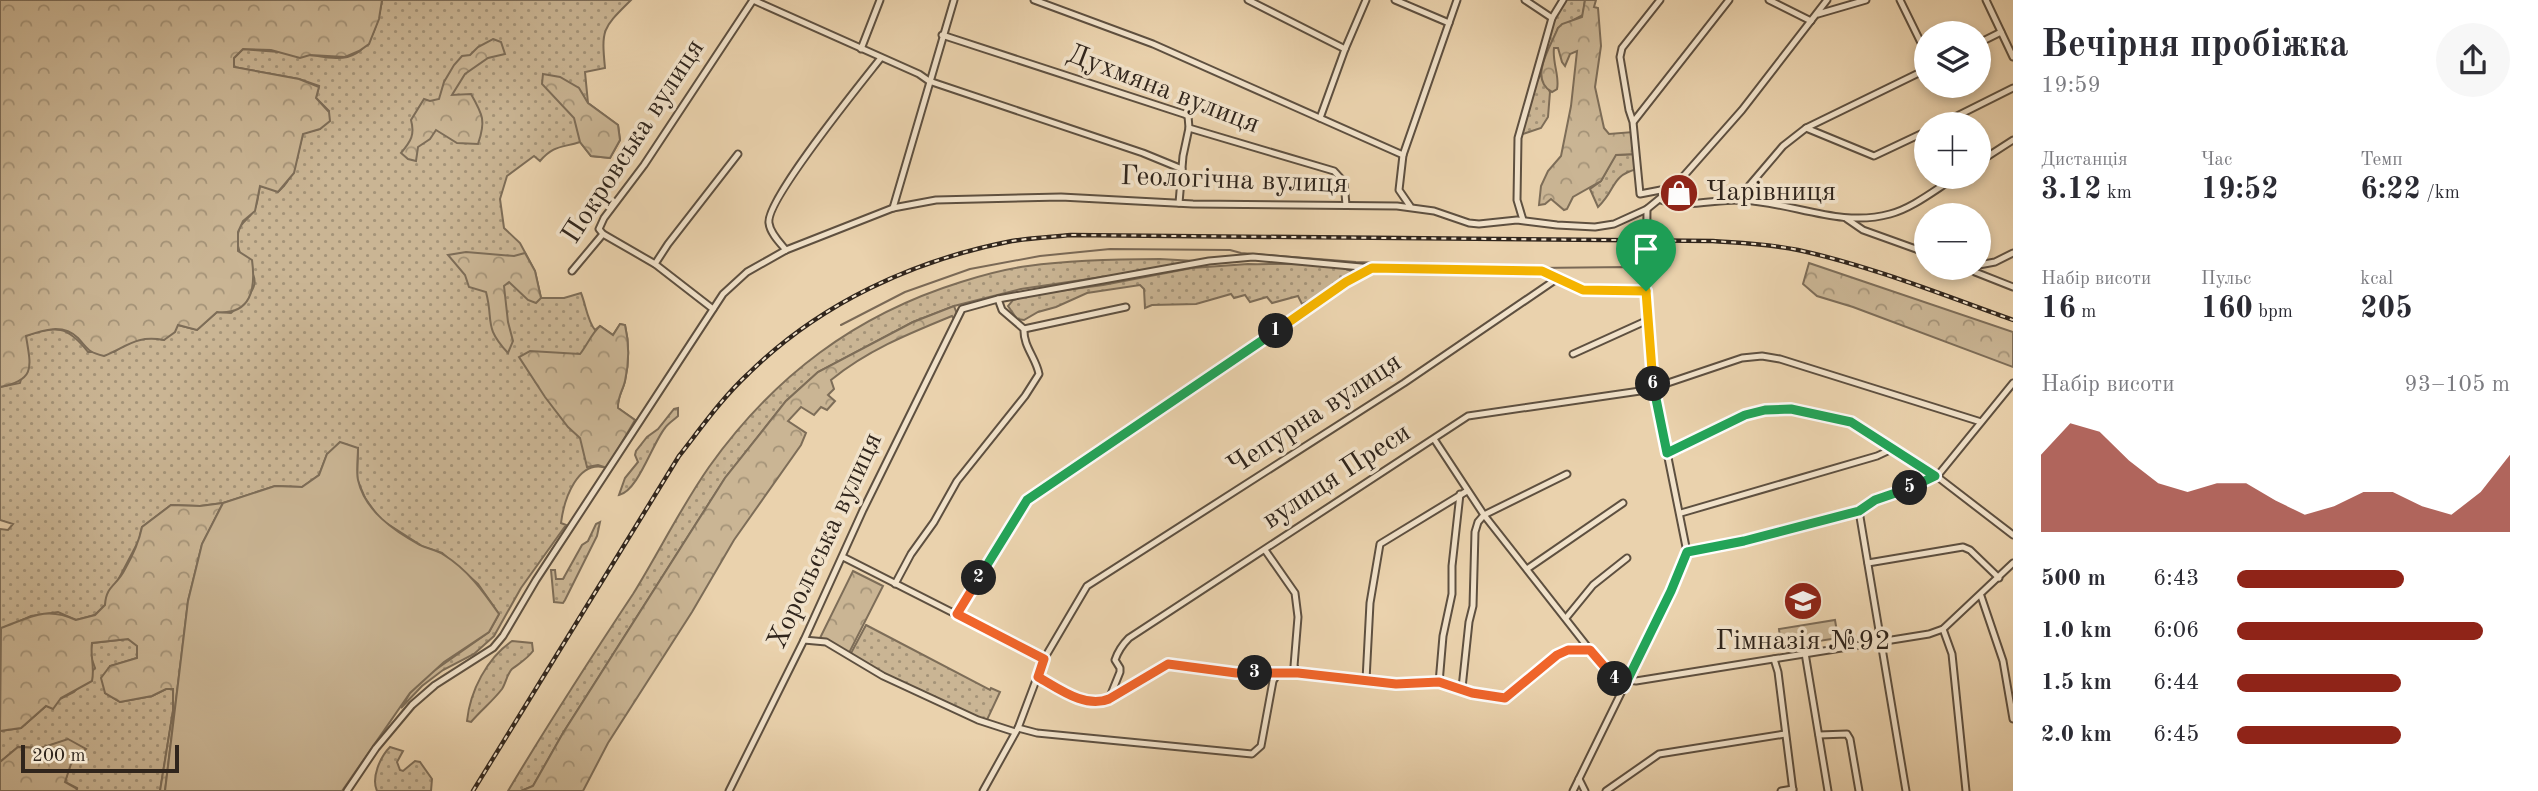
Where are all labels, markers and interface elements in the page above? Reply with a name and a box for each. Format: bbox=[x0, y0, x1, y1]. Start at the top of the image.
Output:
map controls bbox=[1914, 21, 1991, 280]
button: layers bbox=[1914, 21, 1991, 98]
button: share bbox=[2436, 23, 2510, 97]
text: Вечірня пробіжка bbox=[2041, 27, 2349, 65]
street label: Покровська вулиця bbox=[558, 35, 710, 249]
street label: Духмяна вулиця bbox=[1063, 40, 1263, 140]
text: 19:59 bbox=[2041, 74, 2101, 97]
button: + bbox=[1914, 112, 1991, 189]
text: Дистанція bbox=[2041, 151, 2128, 170]
text: Час bbox=[2201, 151, 2232, 170]
text: Темп bbox=[2360, 151, 2403, 170]
street label: Геологічна вулиця bbox=[1120, 163, 1348, 199]
shop icon: Чарівниця bbox=[1658, 172, 1700, 214]
text: 3.12 bbox=[2041, 175, 2102, 205]
text: 19:52 bbox=[2201, 175, 2279, 205]
text: 6:22 bbox=[2360, 175, 2421, 205]
place label: Чарівниця bbox=[1706, 179, 1836, 207]
text: km bbox=[2102, 184, 2132, 203]
text: /km bbox=[2421, 184, 2460, 203]
button: − bbox=[1914, 203, 1991, 280]
pin bbox=[1616, 219, 1676, 291]
icon: arrive bbox=[1627, 230, 1665, 268]
text: Набір висоти bbox=[2041, 270, 2151, 289]
text: Пульс bbox=[2201, 270, 2251, 289]
text: kcal bbox=[2360, 270, 2393, 289]
text: 16 bbox=[2041, 294, 2076, 324]
text: 160 bbox=[2201, 294, 2253, 324]
text: 205 bbox=[2360, 294, 2413, 324]
text: m bbox=[2076, 303, 2096, 322]
text: bpm bbox=[2253, 303, 2293, 322]
pin: 1 bbox=[1258, 314, 1294, 348]
text: 1 bbox=[1270, 321, 1281, 340]
street label: Чепурна вулиця bbox=[1223, 349, 1407, 481]
pin: 6 bbox=[1636, 366, 1670, 402]
text: Набір висоти bbox=[2041, 373, 2175, 396]
text: 93–105 m bbox=[2404, 373, 2510, 396]
text: 6 bbox=[1647, 374, 1658, 393]
street label: вулиця Преси bbox=[1258, 419, 1416, 535]
street label: Хорольська вулиця bbox=[764, 429, 888, 653]
pin: 5 bbox=[1892, 470, 1927, 505]
text: 5 bbox=[1904, 478, 1915, 497]
pin: 2 bbox=[962, 560, 996, 596]
text: 500 m bbox=[2041, 567, 2106, 590]
text: 6:43 bbox=[2153, 567, 2199, 590]
text: 2 bbox=[973, 568, 984, 587]
school or university icon: Гімназія №92 bbox=[1782, 580, 1824, 622]
text: 1.0 km bbox=[2041, 619, 2112, 642]
text: 6:06 bbox=[2153, 619, 2199, 642]
place label: Гімназія №92 bbox=[1715, 628, 1891, 656]
pin: 3 bbox=[1238, 656, 1272, 690]
pin: 4 bbox=[1598, 662, 1632, 696]
text: 3 bbox=[1249, 663, 1260, 682]
text: 4 bbox=[1609, 669, 1620, 688]
text: 1.5 km bbox=[2041, 671, 2112, 694]
text: 6:44 bbox=[2153, 671, 2199, 694]
text: 2.0 km bbox=[2041, 723, 2112, 746]
text: 6:45 bbox=[2153, 723, 2199, 746]
scale bar bbox=[21, 742, 178, 774]
text: 200 m bbox=[32, 747, 85, 766]

